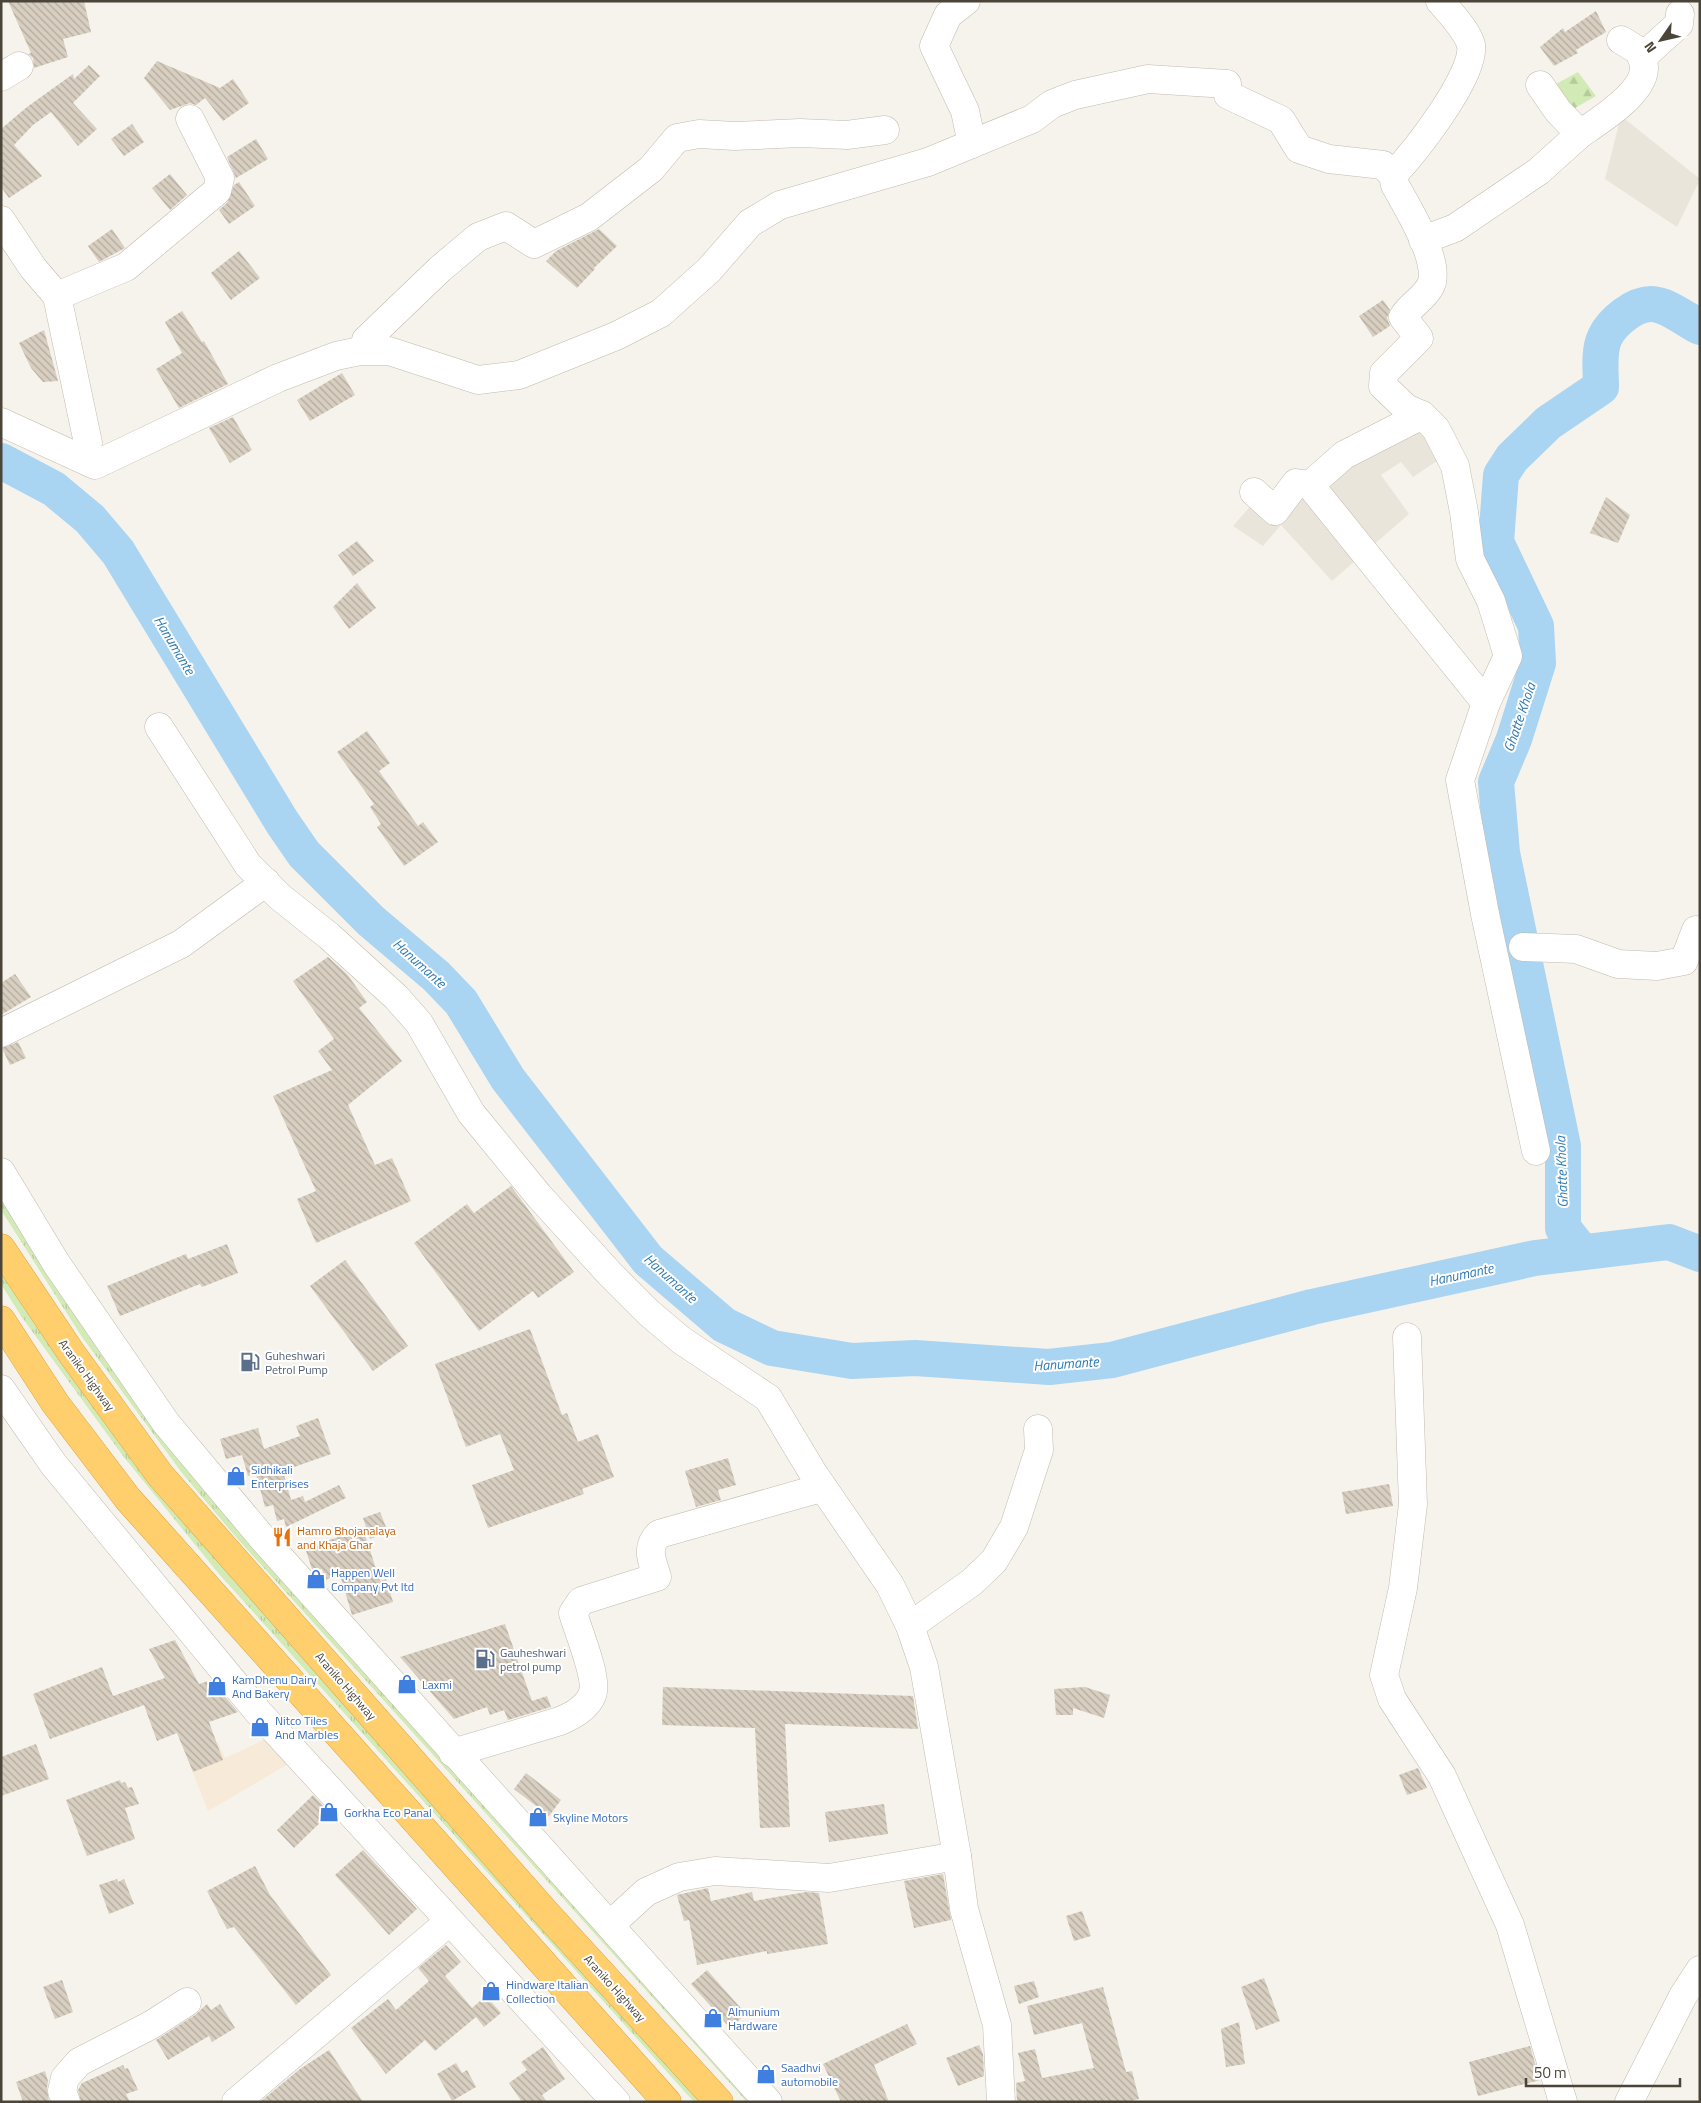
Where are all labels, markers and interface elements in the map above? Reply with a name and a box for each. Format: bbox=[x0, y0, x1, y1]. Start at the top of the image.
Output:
north arrow bbox=[1636, 15, 1686, 65]
text: N bbox=[1638, 38, 1661, 57]
water label: Hanumante bbox=[149, 612, 202, 680]
water label: Ghatte Khola bbox=[1497, 679, 1541, 754]
water label: Hanumante bbox=[389, 933, 452, 994]
water label: Ghatte Khola bbox=[1549, 1135, 1573, 1208]
water label: Hanumante bbox=[640, 1248, 703, 1309]
water label: Hanumante bbox=[1427, 1257, 1497, 1291]
street label: Araniko Highway bbox=[54, 1335, 120, 1415]
place label: Guheshwari Petrol Pump bbox=[265, 1346, 328, 1379]
water label: Hanumante bbox=[1033, 1350, 1101, 1376]
fuel station icon: Guheshwari Petrol Pump bbox=[239, 1351, 261, 1373]
place label: Sidhikali Enterprises bbox=[251, 1460, 309, 1493]
shop icon: Sidhikali Enterprises bbox=[225, 1465, 247, 1487]
place label: Hamro Bhojanalaya and Khaja Ghar bbox=[297, 1521, 396, 1554]
restaurant icon: Hamro Bhojanalaya and Khaja Ghar bbox=[271, 1526, 293, 1548]
place label: Happen Well Company Pvt ltd bbox=[331, 1563, 414, 1596]
shop icon: Happen Well Company Pvt ltd bbox=[305, 1568, 327, 1590]
place label: Gauheshwari petrol pump bbox=[500, 1643, 566, 1676]
street label: Araniko Highway bbox=[311, 1648, 381, 1724]
fuel station icon: Gauheshwari petrol pump bbox=[474, 1648, 496, 1670]
place label: KamDhenu Dairy And Bakery bbox=[232, 1670, 317, 1703]
shop icon: Laxmi bbox=[396, 1673, 418, 1695]
shop icon: KamDhenu Dairy And Bakery bbox=[206, 1675, 228, 1697]
place label: Laxmi bbox=[422, 1675, 452, 1694]
place label: Nitco Tiles And Marbles bbox=[275, 1711, 339, 1744]
shop icon: Nitco Tiles And Marbles bbox=[249, 1716, 271, 1738]
shop icon: Gorkha Eco Panal bbox=[318, 1801, 340, 1823]
place label: Gorkha Eco Panal bbox=[344, 1803, 432, 1822]
shop icon: Skyline Motors bbox=[527, 1806, 549, 1828]
place label: Skyline Motors bbox=[553, 1808, 629, 1827]
street label: Araniko Highway bbox=[579, 1950, 651, 2026]
place label: Hindware Italian Collection bbox=[506, 1975, 588, 2008]
shop icon: Hindware Italian Collection bbox=[480, 1980, 502, 2002]
place label: Almunium Hardware bbox=[728, 2002, 780, 2035]
shop icon: Almunium Hardware bbox=[702, 2007, 724, 2029]
scale bar bbox=[1526, 2056, 1680, 2088]
place label: Saadhvi automobile bbox=[781, 2058, 838, 2091]
text: 50 m bbox=[1534, 2061, 1567, 2084]
shop icon: Saadhvi automobile bbox=[755, 2063, 777, 2085]

